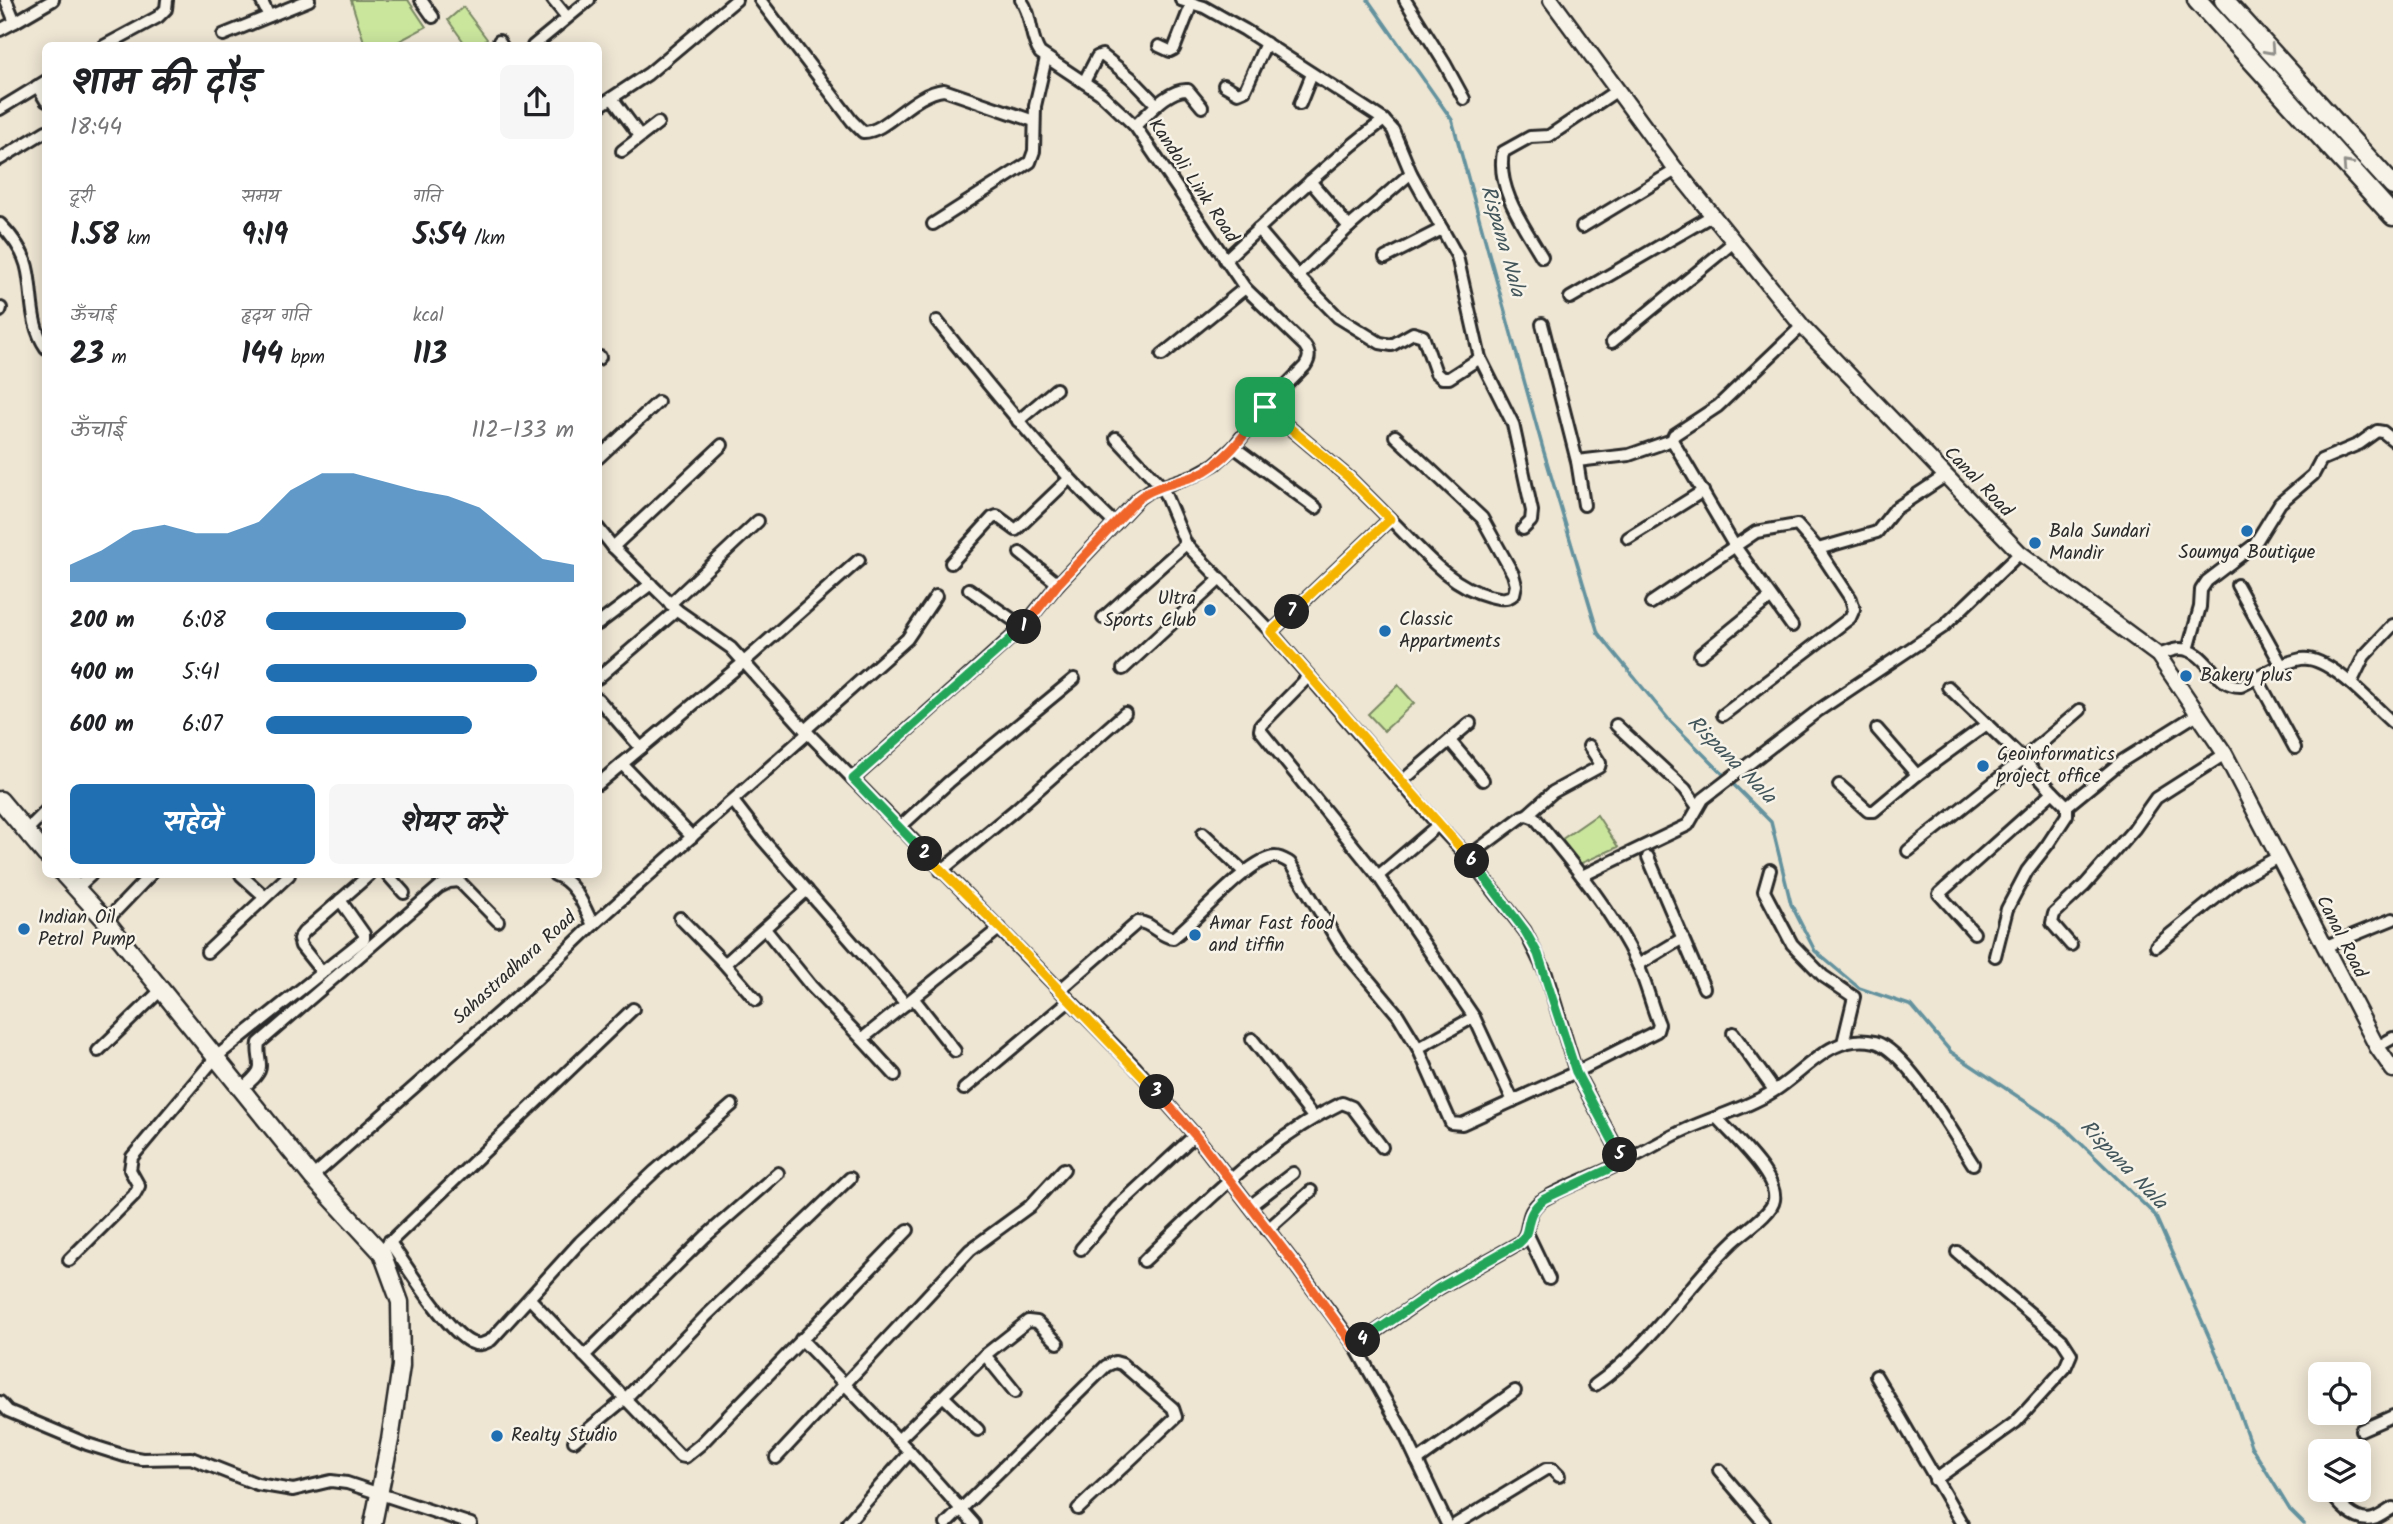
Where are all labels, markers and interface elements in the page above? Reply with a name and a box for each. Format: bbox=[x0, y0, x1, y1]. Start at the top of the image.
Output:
one-way arrow bbox=[2262, 42, 2274, 55]
text: शाम की दौड़ bbox=[70, 54, 258, 114]
button: share bbox=[500, 65, 574, 139]
text: 18:44 bbox=[70, 110, 122, 146]
street label: Kandoli Link Road bbox=[1140, 113, 1246, 250]
one-way arrow bbox=[2343, 160, 2355, 173]
water label: Rispana Nala bbox=[1470, 181, 1534, 302]
text: दूरी bbox=[70, 182, 93, 212]
text: समय bbox=[241, 182, 279, 212]
text: गति bbox=[413, 182, 441, 212]
text: 1.58 bbox=[70, 212, 119, 260]
text: 9:19 bbox=[241, 212, 288, 260]
text: 5:54 bbox=[413, 212, 467, 260]
text: km bbox=[119, 224, 151, 254]
text: /km bbox=[467, 224, 505, 254]
text: ऊँचाई bbox=[70, 301, 115, 331]
text: हृदय गति bbox=[241, 301, 309, 331]
text: kcal bbox=[413, 301, 444, 331]
text: 23 bbox=[70, 331, 104, 379]
text: 144 bbox=[241, 331, 283, 379]
text: 113 bbox=[413, 331, 447, 379]
text: m bbox=[104, 343, 127, 373]
text: bpm bbox=[283, 343, 325, 373]
pin bbox=[1235, 377, 1295, 437]
icon: arrive bbox=[1246, 388, 1284, 426]
text: ऊँचाई bbox=[70, 413, 125, 449]
text: 112–133 m bbox=[471, 413, 574, 449]
street label: Canal Road bbox=[1936, 439, 2020, 525]
place label: Bala Sundari Mandir bbox=[2049, 517, 2151, 569]
marker: Soumya Boutique bbox=[2239, 523, 2255, 539]
marker: Bala Sundari Mandir bbox=[2027, 535, 2043, 551]
place label: Soumya Boutique bbox=[2179, 538, 2316, 568]
place label: Ultra Sports Club bbox=[1104, 584, 1196, 636]
pin: 7 bbox=[1274, 594, 1310, 630]
text: 7 bbox=[1287, 596, 1296, 626]
marker: Ultra Sports Club bbox=[1202, 602, 1218, 618]
text: 200 m bbox=[70, 603, 135, 639]
text: 6:08 bbox=[182, 603, 226, 639]
place label: Classic Appartments bbox=[1399, 605, 1501, 657]
pin: 1 bbox=[1006, 610, 1042, 644]
text: 1 bbox=[1021, 611, 1026, 641]
marker: Classic Appartments bbox=[1377, 623, 1393, 639]
text: 400 m bbox=[70, 655, 134, 691]
text: 5:41 bbox=[182, 655, 220, 691]
place label: Bakery plus bbox=[2200, 661, 2292, 691]
marker: Bakery plus bbox=[2178, 668, 2194, 684]
text: 600 m bbox=[70, 707, 134, 743]
text: 6:07 bbox=[182, 707, 223, 743]
water label: Rispana Nala bbox=[1679, 708, 1784, 813]
place label: Geoinformatics project office bbox=[1996, 740, 2115, 792]
marker: Geoinformatics project office bbox=[1975, 758, 1991, 774]
button: सहेजें bbox=[70, 784, 315, 864]
button: शेयर करें bbox=[329, 784, 574, 864]
pin: 2 bbox=[908, 836, 942, 872]
text: 2 bbox=[919, 838, 930, 868]
pin: 6 bbox=[1454, 844, 1490, 878]
text: 6 bbox=[1466, 845, 1477, 875]
street label: Canal Road bbox=[2307, 890, 2375, 984]
place label: Indian Oil Petrol Pump bbox=[38, 903, 135, 955]
street label: Sahastradhara Road bbox=[446, 904, 584, 1032]
place label: Amar Fast food and tiffin bbox=[1209, 909, 1335, 961]
marker: Indian Oil Petrol Pump bbox=[16, 921, 32, 937]
marker: Amar Fast food and tiffin bbox=[1187, 927, 1203, 943]
pin: 3 bbox=[1140, 1074, 1174, 1110]
text: 3 bbox=[1151, 1076, 1162, 1106]
water label: Rispana Nala bbox=[2071, 1112, 2175, 1219]
pin: 5 bbox=[1602, 1138, 1638, 1172]
text: 5 bbox=[1615, 1139, 1624, 1169]
pin: 4 bbox=[1346, 1322, 1380, 1358]
text: 4 bbox=[1357, 1324, 1368, 1354]
map controls bbox=[2308, 1362, 2371, 1502]
button: locate bbox=[2308, 1362, 2371, 1425]
place label: Realty Studio bbox=[511, 1421, 617, 1451]
marker: Realty Studio bbox=[489, 1428, 505, 1444]
button: layers bbox=[2308, 1439, 2371, 1502]

